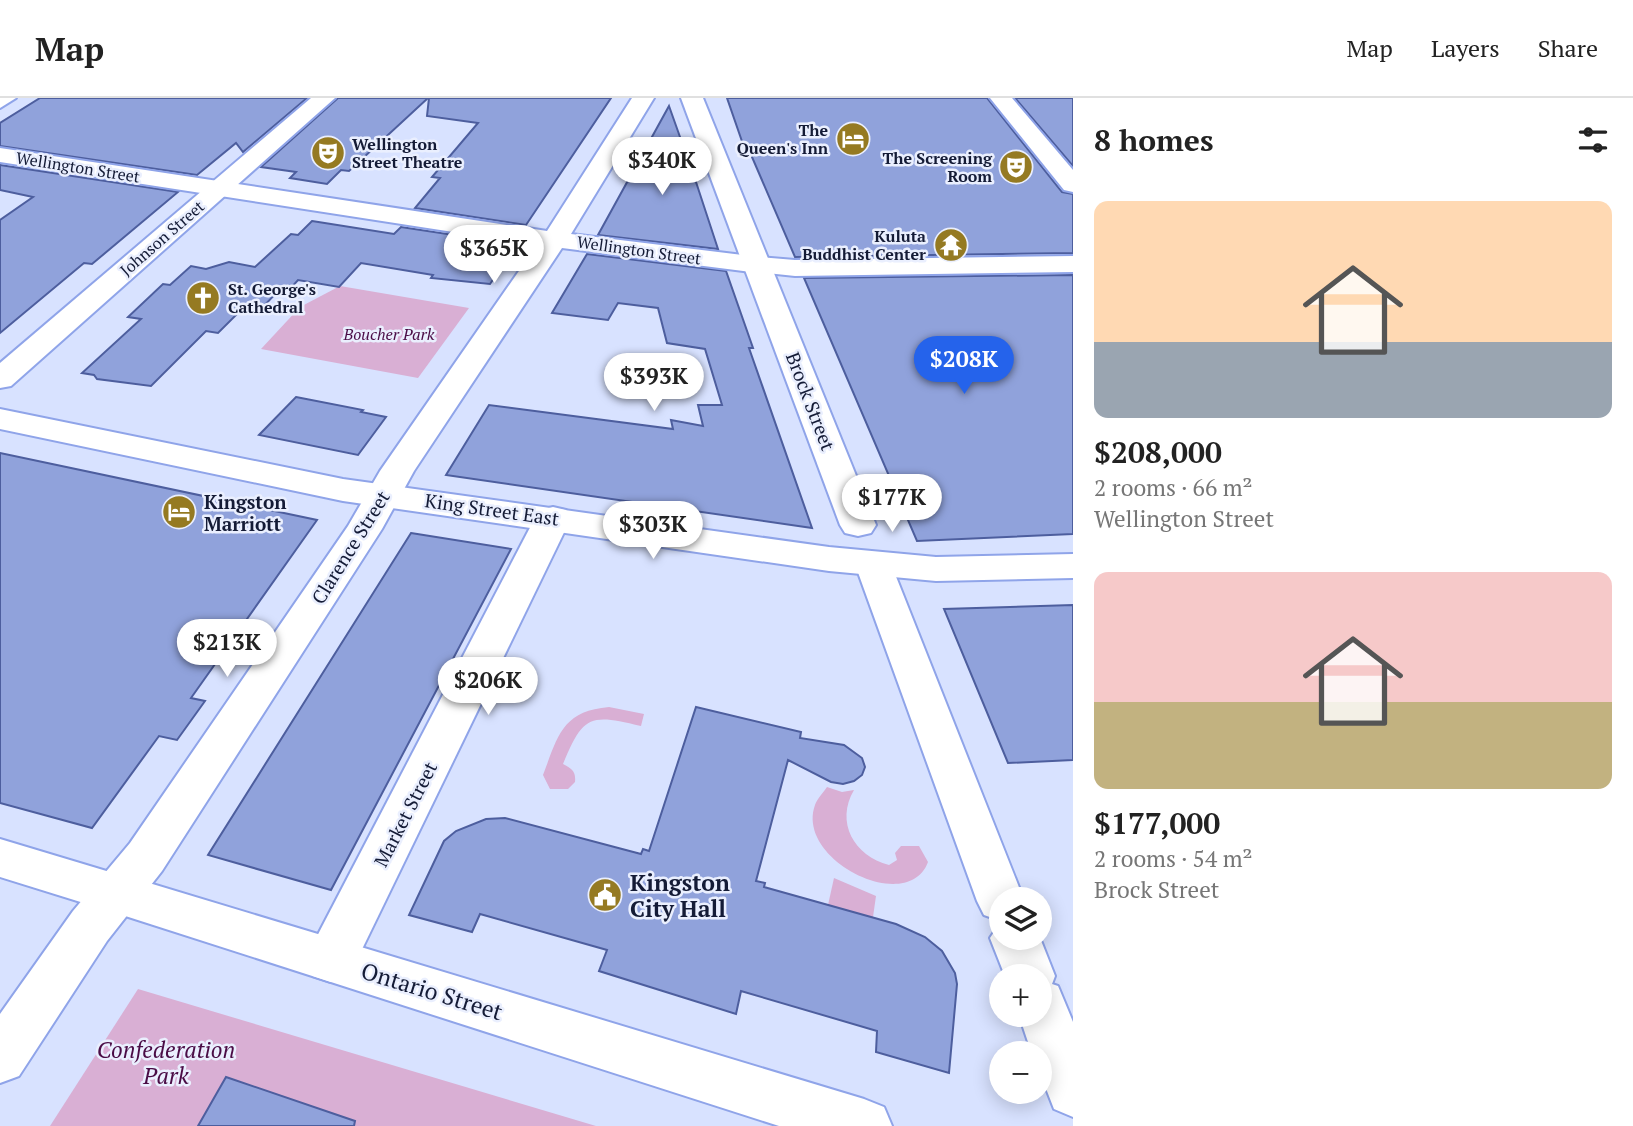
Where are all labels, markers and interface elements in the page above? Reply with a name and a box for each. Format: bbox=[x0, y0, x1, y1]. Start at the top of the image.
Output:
text: Map bbox=[35, 27, 104, 70]
text: Map bbox=[1346, 32, 1393, 64]
text: Layers bbox=[1431, 32, 1500, 64]
text: Share bbox=[1538, 32, 1598, 64]
place label: The Queen's Inn bbox=[737, 119, 829, 159]
hotel icon: The Queen's Inn bbox=[834, 120, 872, 158]
text: 8 homes bbox=[1094, 120, 1213, 160]
icon: filters bbox=[1574, 121, 1612, 159]
place label: Wellington Street Theatre bbox=[352, 133, 463, 173]
theatre icon: Wellington Street Theatre bbox=[309, 134, 347, 172]
pin: $340K bbox=[613, 138, 711, 197]
text: $340K bbox=[628, 144, 696, 175]
street label: Wellington Street bbox=[14, 146, 142, 188]
place label: The Screening Room bbox=[882, 147, 993, 187]
theatre icon: The Screening Room bbox=[997, 148, 1035, 186]
street label: Johnson Street bbox=[115, 195, 209, 281]
place label: Kuluta Buddhist Center bbox=[802, 225, 926, 265]
pin: $365K bbox=[445, 226, 543, 285]
temple icon: Kuluta Buddhist Center bbox=[932, 226, 970, 264]
street label: Wellington Street bbox=[575, 230, 703, 270]
text: $365K bbox=[460, 232, 528, 263]
icon: home bbox=[1290, 247, 1416, 373]
place label: St. George's Cathedral bbox=[228, 278, 316, 318]
church icon: St. George's Cathedral bbox=[184, 279, 222, 317]
park label: Boucher Park bbox=[343, 323, 435, 345]
pin: $208K bbox=[915, 336, 1013, 396]
text: $208K bbox=[930, 343, 998, 374]
street label: Brock Street bbox=[781, 348, 841, 454]
pin: $393K bbox=[605, 354, 703, 413]
text: $393K bbox=[620, 360, 688, 391]
text: $208,000 bbox=[1094, 432, 1222, 472]
text: 2 rooms · 66 m² bbox=[1094, 472, 1253, 503]
pin: $177K bbox=[843, 474, 941, 534]
text: $177K bbox=[858, 481, 926, 512]
street label: Clarence Street bbox=[305, 486, 395, 608]
street label: King Street East bbox=[423, 487, 561, 531]
place label: Kingston Marriott bbox=[204, 489, 287, 536]
hotel icon: Kingston Marriott bbox=[160, 493, 198, 531]
pin: $303K bbox=[604, 502, 702, 561]
text: Wellington Street bbox=[1094, 503, 1274, 534]
text: $303K bbox=[619, 508, 687, 539]
icon: home bbox=[1290, 618, 1416, 744]
pin: $213K bbox=[178, 620, 276, 679]
text: $213K bbox=[193, 626, 261, 657]
pin: $206K bbox=[439, 658, 537, 717]
text: $206K bbox=[454, 664, 522, 695]
street label: Market Street bbox=[368, 757, 442, 871]
text: $177,000 bbox=[1094, 803, 1220, 843]
text: 2 rooms · 54 m² bbox=[1094, 843, 1253, 874]
place label: Kingston City Hall bbox=[630, 867, 730, 924]
text: Brock Street bbox=[1094, 874, 1219, 905]
public building icon: Kingston City Hall bbox=[586, 876, 624, 914]
map controls bbox=[989, 887, 1052, 1104]
button: layers bbox=[989, 887, 1052, 950]
street label: Ontario Street bbox=[358, 955, 507, 1027]
button: + bbox=[989, 964, 1052, 1027]
park label: Confederation Park bbox=[97, 1034, 235, 1091]
button: − bbox=[989, 1041, 1052, 1104]

